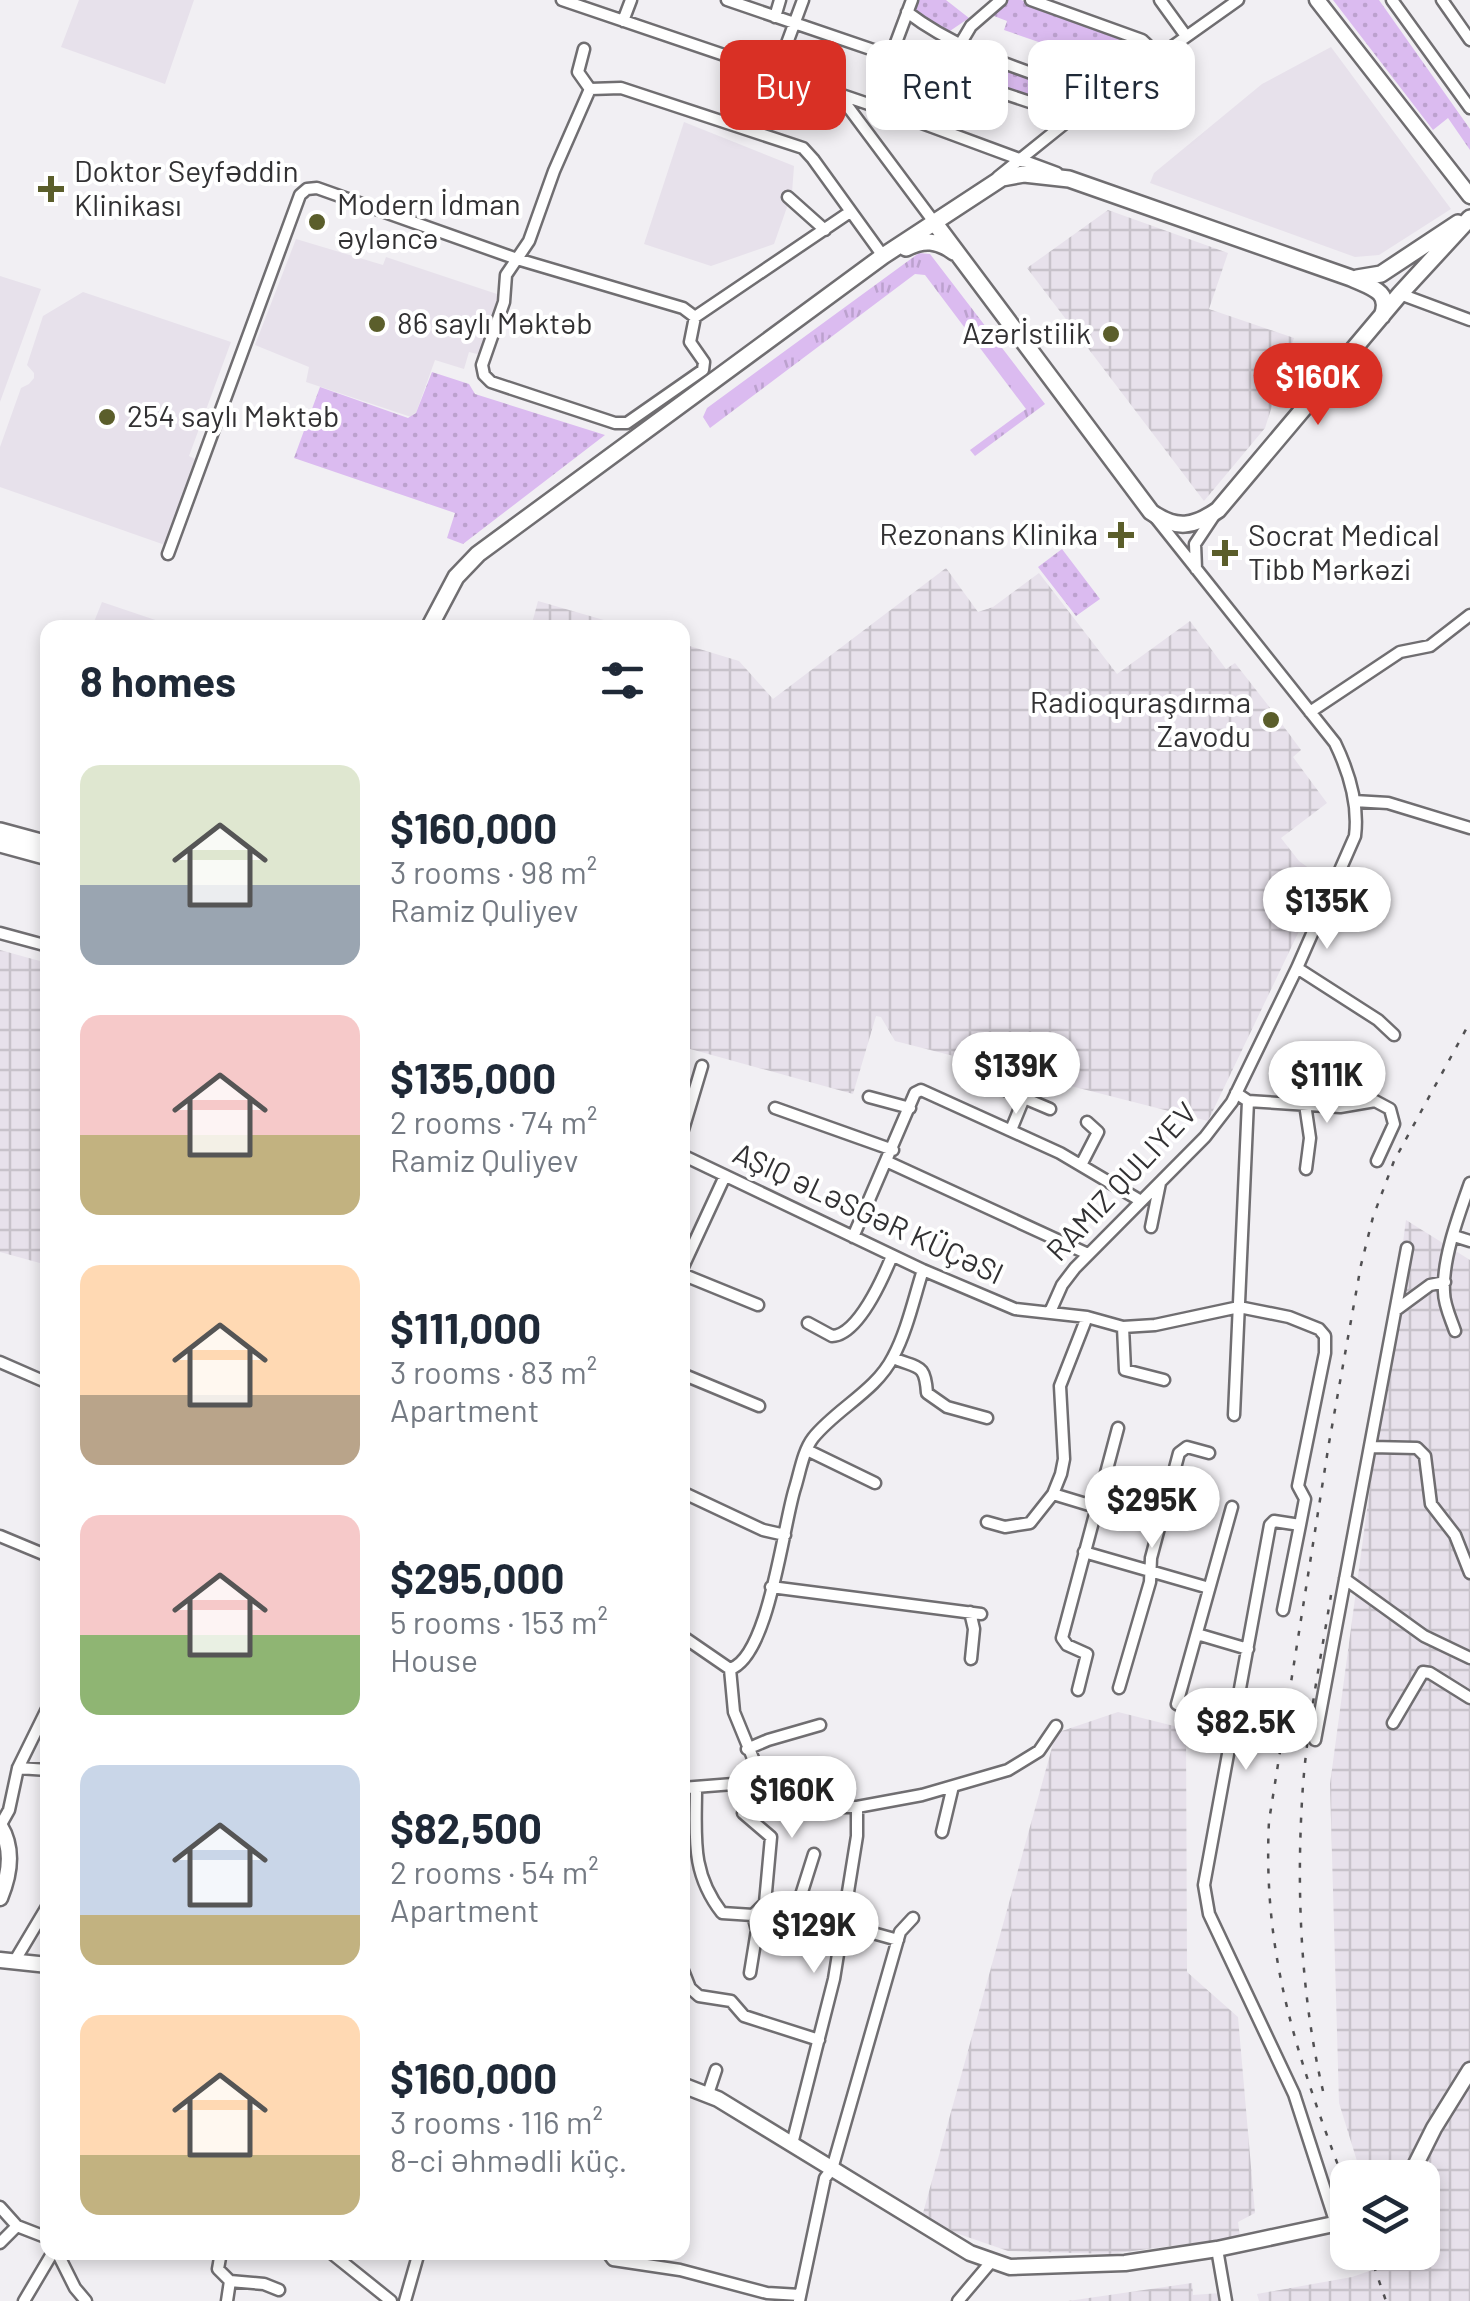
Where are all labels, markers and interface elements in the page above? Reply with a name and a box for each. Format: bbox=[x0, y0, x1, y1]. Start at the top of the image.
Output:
chip: Buy bbox=[720, 40, 846, 130]
chip: Rent bbox=[866, 40, 1008, 130]
chip: Filters bbox=[1028, 40, 1195, 130]
place label: Doktor Seyfәddin Klinikası bbox=[74, 152, 299, 222]
marker: Doktor Seyfәddin Klinikası bbox=[38, 176, 64, 202]
place label: Modern İdman Əyləncə bbox=[337, 185, 521, 255]
marker: Modern İdman Əyləncə bbox=[306, 211, 328, 233]
place label: 86 saylı Məktəb bbox=[397, 304, 593, 340]
marker: 86 saylı Məktəb bbox=[366, 313, 388, 335]
place label: Azərİstilik bbox=[962, 314, 1091, 350]
marker: Azərİstilik bbox=[1100, 323, 1122, 345]
pin: $160K bbox=[1248, 343, 1388, 428]
text: $160K bbox=[1275, 356, 1361, 394]
place label: 254 saylı Məktəb bbox=[127, 397, 340, 433]
marker: 254 saylı Məktəb bbox=[96, 406, 118, 428]
place label: Rezonans Klinika bbox=[879, 515, 1098, 551]
place label: Socrat Medical Tibb Mərkəzi bbox=[1248, 516, 1440, 586]
marker: Rezonans Klinika bbox=[1108, 522, 1134, 548]
marker: Socrat Medical Tibb Mərkəzi bbox=[1212, 540, 1238, 566]
icon: filters bbox=[595, 653, 650, 708]
text: 8 homes bbox=[80, 655, 236, 705]
place label: Radioquraşdırma Zavodu bbox=[1030, 683, 1251, 753]
marker: Radioquraşdırma Zavodu bbox=[1260, 709, 1282, 731]
text: $160,000 bbox=[390, 802, 557, 852]
icon: home bbox=[160, 805, 280, 925]
text: 3 rooms · 98 m² bbox=[390, 852, 597, 890]
pin: $135K bbox=[1257, 867, 1397, 952]
text: $135K bbox=[1285, 880, 1369, 918]
text: Ramiz Quliyev bbox=[390, 890, 578, 928]
pin: $139K bbox=[946, 1032, 1086, 1117]
pin: $111K bbox=[1257, 1041, 1397, 1126]
text: $139K bbox=[974, 1045, 1058, 1083]
text: $135,000 bbox=[390, 1052, 556, 1102]
text: $111K bbox=[1291, 1054, 1363, 1092]
icon: home bbox=[160, 1055, 280, 1175]
street label: RAMIZ QULIYEV bbox=[1038, 1094, 1203, 1267]
text: 2 rooms · 74 m² bbox=[390, 1102, 597, 1140]
street label: AŞIQ ƏLƏSGƏR KÜÇƏSI bbox=[728, 1134, 1010, 1291]
text: Ramiz Quliyev bbox=[390, 1140, 578, 1178]
text: $111,000 bbox=[390, 1302, 541, 1352]
icon: home bbox=[160, 1305, 280, 1425]
text: 3 rooms · 83 m² bbox=[390, 1352, 597, 1390]
text: Apartment bbox=[390, 1390, 539, 1428]
pin: $295K bbox=[1082, 1466, 1222, 1551]
text: $295K bbox=[1107, 1479, 1197, 1517]
text: $295,000 bbox=[390, 1552, 564, 1602]
icon: home bbox=[160, 1555, 280, 1675]
text: 5 rooms · 153 m² bbox=[390, 1602, 608, 1640]
text: House bbox=[390, 1640, 478, 1678]
pin: $82.5K bbox=[1165, 1688, 1327, 1773]
text: $82.5K bbox=[1196, 1701, 1296, 1739]
pin: $160K bbox=[722, 1756, 862, 1841]
text: $160K bbox=[749, 1769, 835, 1807]
text: $82,500 bbox=[390, 1802, 542, 1852]
icon: home bbox=[160, 1805, 280, 1925]
text: 2 rooms · 54 m² bbox=[390, 1852, 599, 1890]
text: Apartment bbox=[390, 1890, 539, 1928]
pin: $129K bbox=[744, 1891, 884, 1976]
text: $129K bbox=[772, 1904, 856, 1942]
text: $160,000 bbox=[390, 2052, 557, 2102]
icon: home bbox=[160, 2055, 280, 2175]
text: 3 rooms · 116 m² bbox=[390, 2102, 603, 2140]
text: 8-ci Əhmədli küç. bbox=[390, 2140, 627, 2178]
map controls bbox=[1330, 2160, 1440, 2270]
button: layers bbox=[1330, 2160, 1440, 2270]

